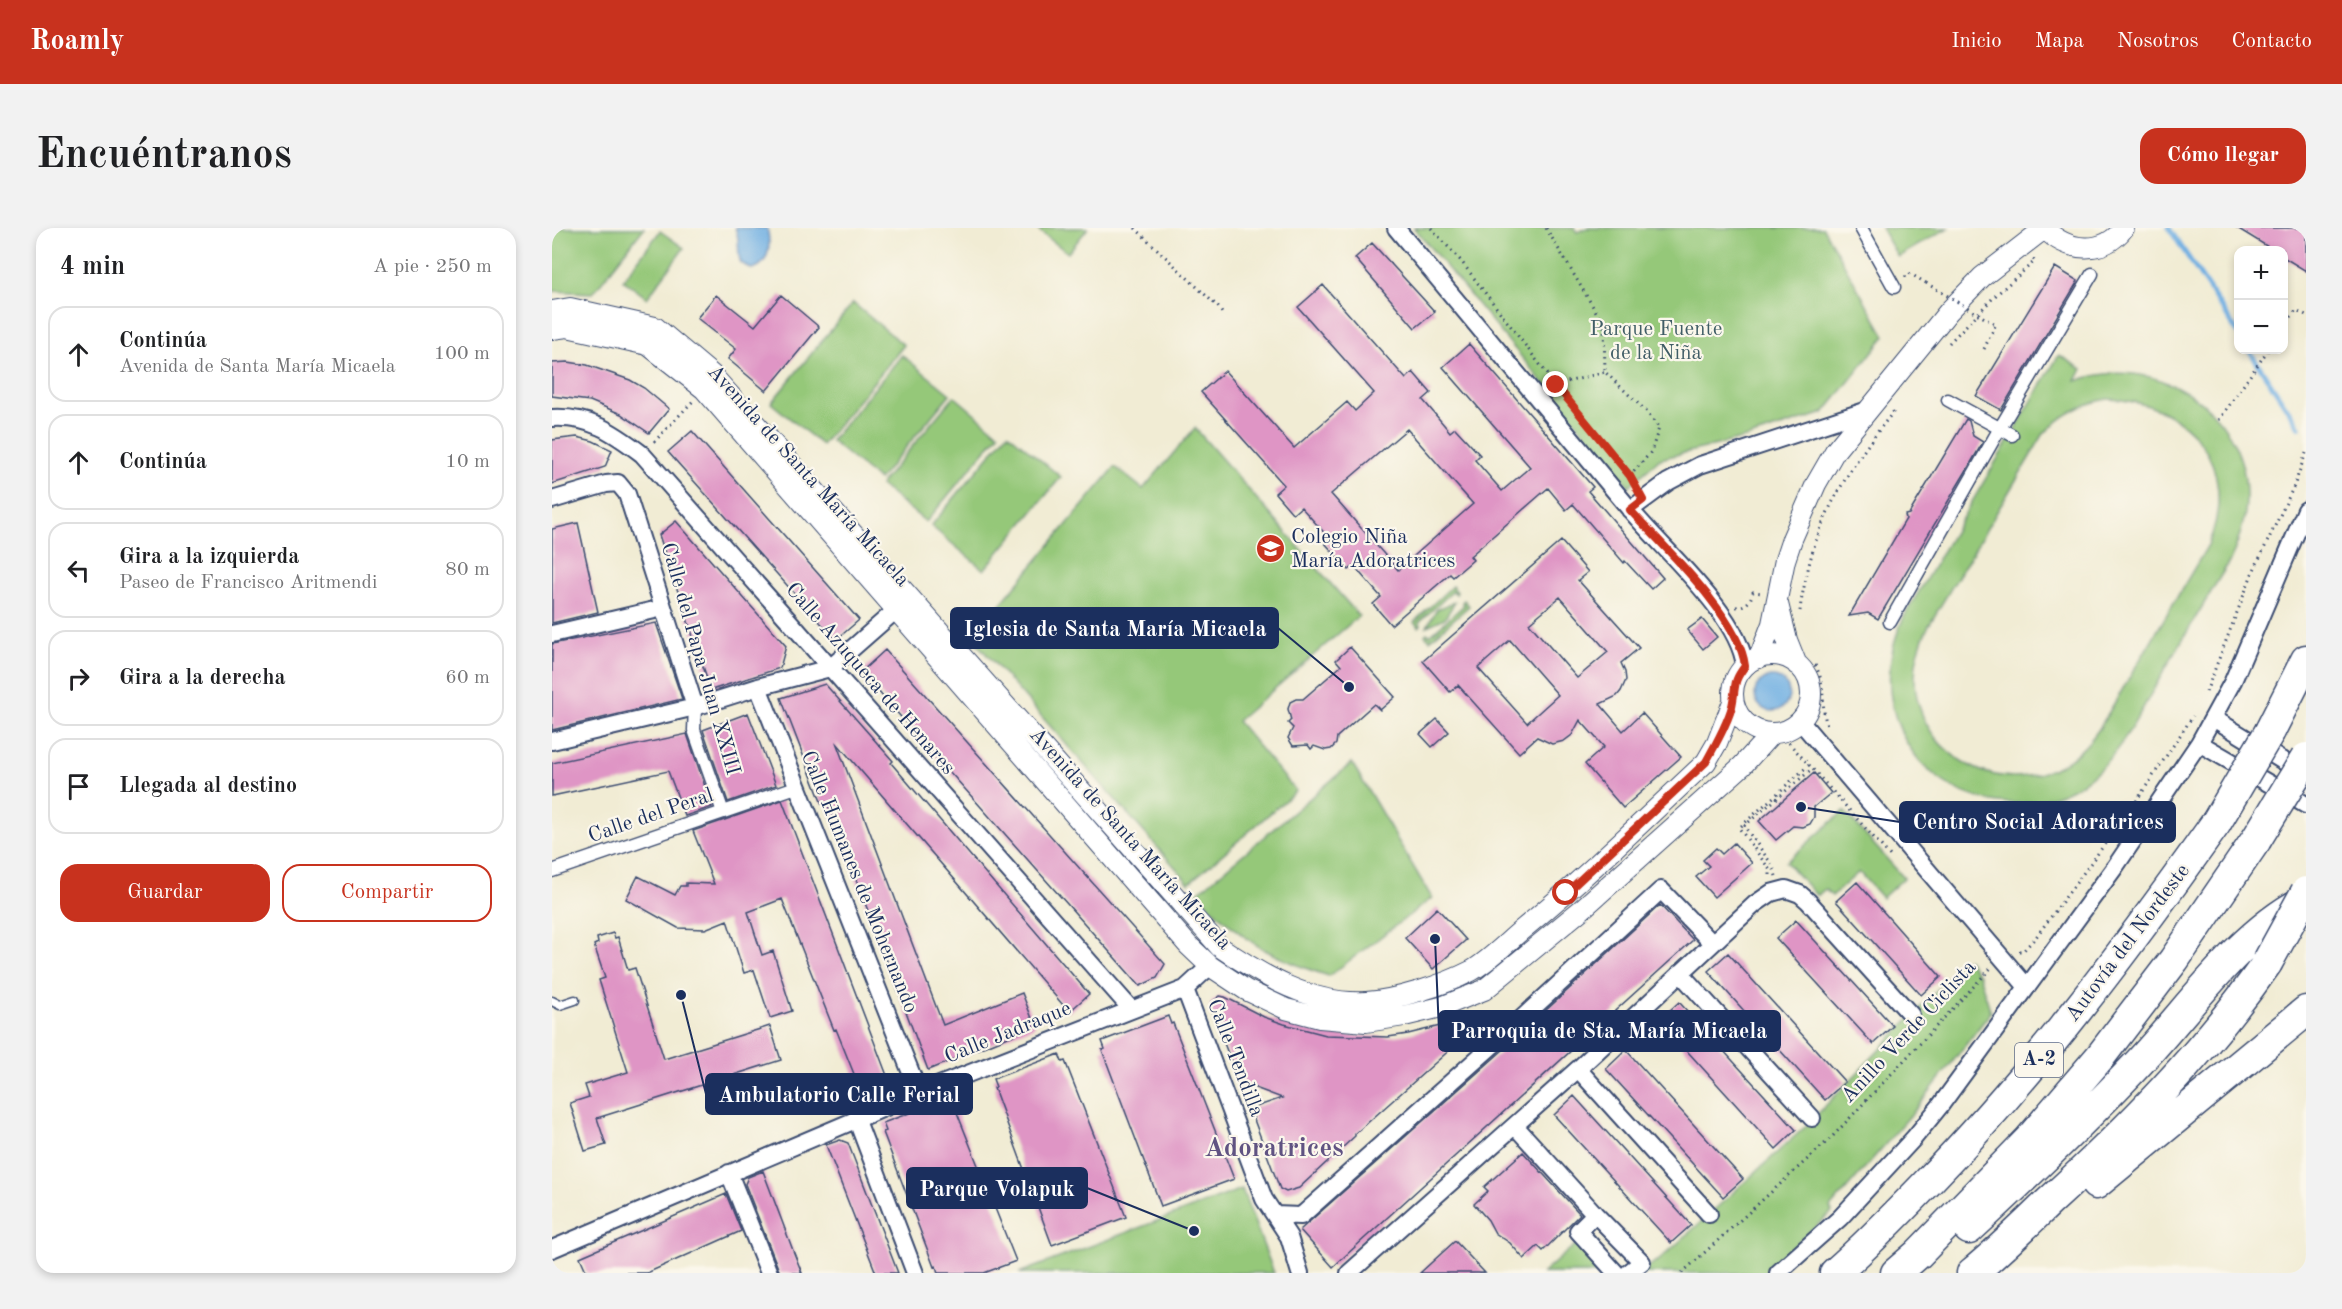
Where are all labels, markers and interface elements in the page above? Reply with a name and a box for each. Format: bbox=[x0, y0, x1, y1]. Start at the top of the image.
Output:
text: Roamly bbox=[30, 28, 124, 56]
text: Inicio bbox=[1951, 31, 2002, 52]
text: Mapa bbox=[2035, 31, 2084, 52]
text: Nosotros bbox=[2117, 31, 2199, 52]
text: Contacto bbox=[2232, 31, 2312, 52]
button: Cómo llegar bbox=[2140, 128, 2306, 184]
text: Encuéntranos bbox=[36, 135, 292, 177]
map controls bbox=[2234, 246, 2288, 354]
button: + bbox=[2234, 246, 2288, 300]
text: 4 min bbox=[60, 254, 125, 280]
text: A pie · 250 m bbox=[373, 257, 492, 277]
button: − bbox=[2234, 300, 2288, 354]
park label: Parque Fuente de la Niña bbox=[1589, 319, 1723, 364]
text: Continúa bbox=[119, 330, 207, 352]
icon: ahead bbox=[62, 338, 95, 371]
text: 100 m bbox=[434, 344, 490, 364]
text: Avenida de Santa María Micaela bbox=[119, 357, 396, 377]
street label: Avenida de Santa María Micaela bbox=[703, 361, 913, 591]
route end bbox=[1542, 371, 1568, 397]
icon: ahead bbox=[62, 446, 95, 479]
text: Continúa bbox=[119, 451, 207, 473]
text: 10 m bbox=[445, 452, 490, 472]
place label: Colegio Niña María Adoratrices bbox=[1291, 527, 1455, 572]
school or university icon: Colegio Niña María Adoratrices bbox=[1254, 533, 1286, 565]
street label: Calle del Papa Juan XXIII bbox=[657, 540, 743, 778]
text: Gira a la izquierda bbox=[119, 546, 299, 568]
icon: left bbox=[62, 554, 95, 587]
text: 80 m bbox=[445, 560, 490, 580]
text: Paseo de Francisco Aritmendi bbox=[119, 573, 377, 593]
street label: Calle Azuqueca de Henares bbox=[781, 579, 959, 779]
callout: Iglesia de Santa María Micaela bbox=[951, 608, 1278, 648]
text: Iglesia de Santa María Micaela bbox=[963, 619, 1267, 641]
icon: right bbox=[62, 662, 95, 695]
text: Gira a la derecha bbox=[119, 667, 286, 689]
text: 60 m bbox=[445, 668, 490, 688]
street label: Avenida de Santa María Micaela bbox=[1025, 724, 1235, 954]
street label: Calle Humanes de Mohernando bbox=[797, 748, 921, 1016]
icon: arrive bbox=[62, 770, 95, 803]
text: Llegada al destino bbox=[119, 775, 297, 797]
street label: Calle del Peral bbox=[586, 785, 717, 847]
callout: Centro Social Adoratrices bbox=[1900, 802, 2175, 842]
text: Centro Social Adoratrices bbox=[1912, 812, 2164, 834]
street label: Autovía del Nordeste bbox=[2062, 860, 2194, 1026]
button: Guardar bbox=[60, 864, 270, 922]
button: Compartir bbox=[282, 864, 492, 922]
route start bbox=[1552, 879, 1578, 905]
street label: Anillo Verde Ciclista bbox=[1838, 957, 1980, 1107]
street label: Calle Tendilla bbox=[1203, 996, 1267, 1120]
street label: Calle Jadraque bbox=[942, 998, 1074, 1068]
callout: Parroquia de Sta. María Micaela bbox=[1439, 1011, 1780, 1051]
text: Parroquia de Sta. María Micaela bbox=[1451, 1021, 1767, 1043]
road number: A-2 bbox=[2015, 1043, 2063, 1077]
callout: Ambulatorio Calle Ferial bbox=[706, 1074, 972, 1114]
text: Ambulatorio Calle Ferial bbox=[718, 1085, 960, 1107]
district label: Adoratrices bbox=[1204, 1135, 1344, 1162]
callout: Parque Volapuk bbox=[907, 1168, 1087, 1208]
text: Parque Volapuk bbox=[919, 1179, 1075, 1201]

